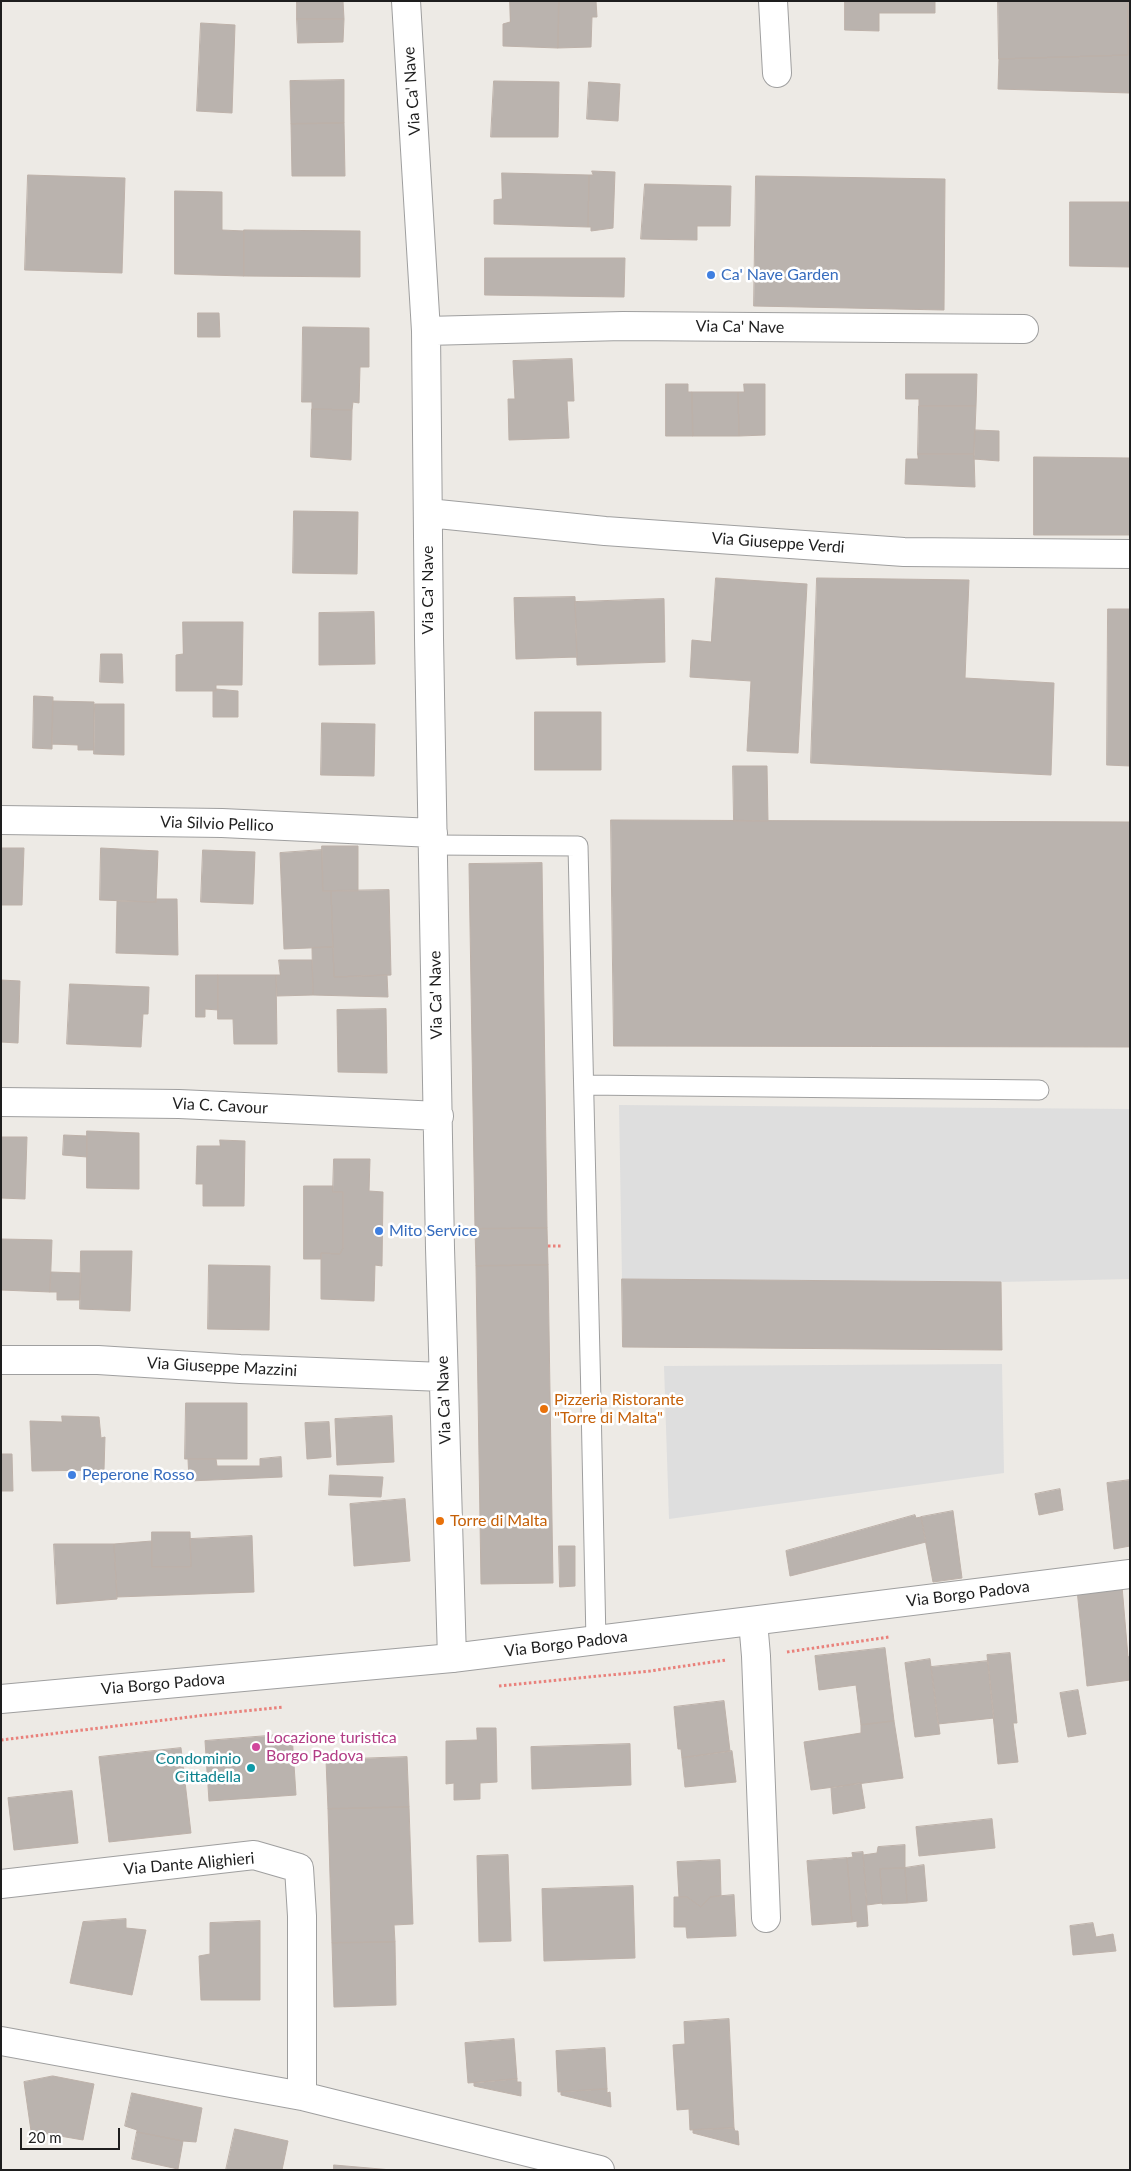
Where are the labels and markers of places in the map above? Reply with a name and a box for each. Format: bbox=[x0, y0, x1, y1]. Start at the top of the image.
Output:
place label: Ca' Nave Garden bbox=[721, 265, 839, 285]
marker: Ca' Nave Garden bbox=[705, 269, 717, 281]
place label: Mito Service bbox=[389, 1221, 477, 1241]
marker: Mito Service bbox=[373, 1225, 385, 1237]
place label: Pizzeria Ristorante "Torre di Malta" bbox=[554, 1390, 684, 1428]
marker: Pizzeria Ristorante "Torre di Malta" bbox=[538, 1403, 550, 1415]
place label: Peperone Rosso bbox=[82, 1465, 195, 1485]
marker: Peperone Rosso bbox=[66, 1469, 78, 1481]
place label: Torre di Malta bbox=[450, 1511, 547, 1531]
marker: Torre di Malta bbox=[434, 1515, 446, 1527]
place label: Locazione turistica Borgo Padova bbox=[266, 1728, 397, 1766]
marker: Locazione turistica Borgo Padova bbox=[250, 1741, 262, 1753]
place label: Condominio Cittadella bbox=[156, 1749, 241, 1787]
marker: Condominio Cittadella bbox=[245, 1762, 257, 1774]

